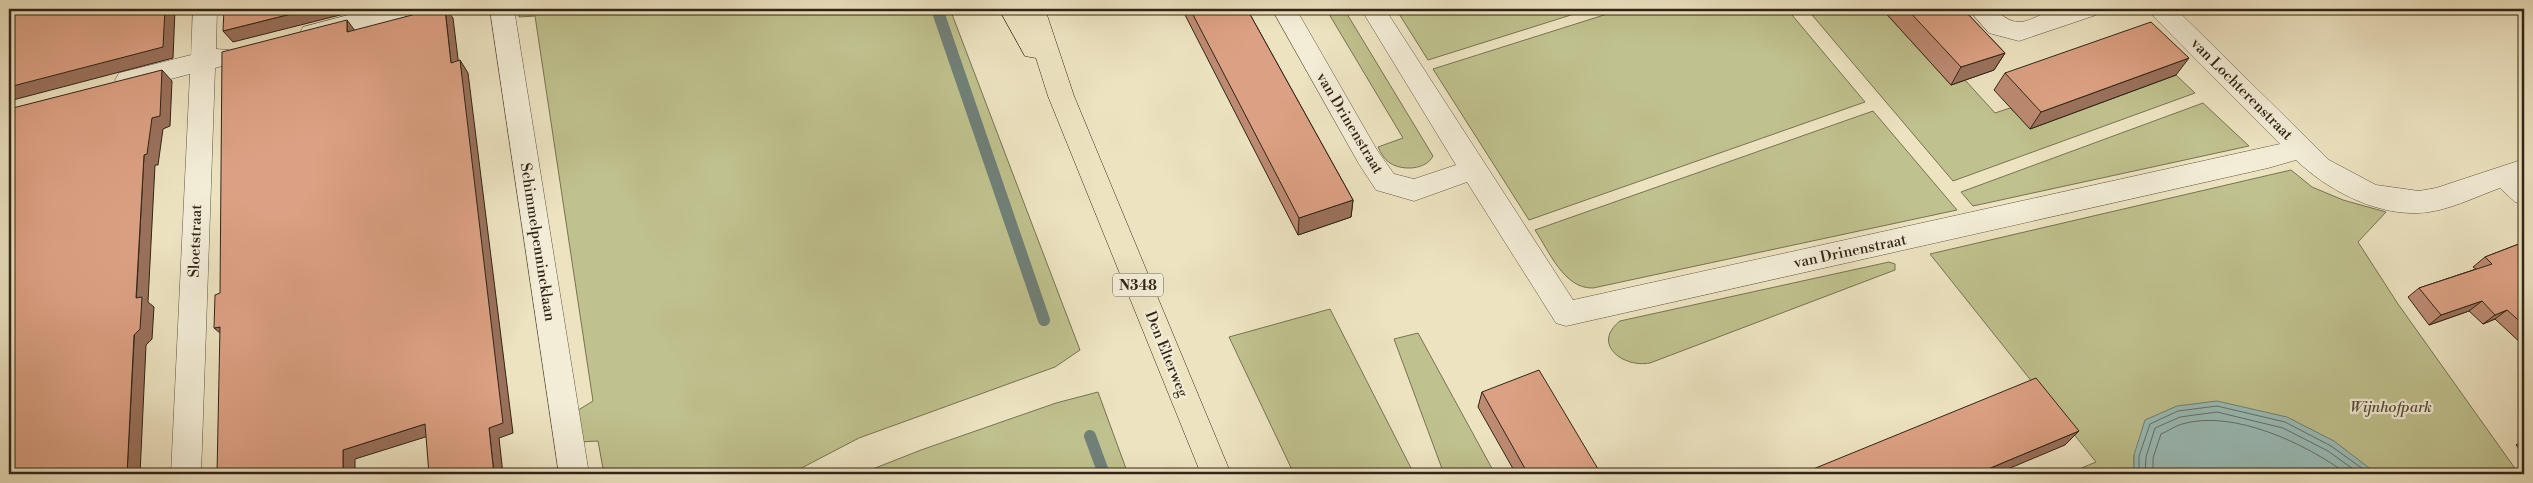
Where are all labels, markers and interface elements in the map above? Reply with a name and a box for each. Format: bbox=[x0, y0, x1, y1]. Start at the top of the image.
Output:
street label: van Lochterenstraat bbox=[2186, 34, 2297, 145]
street label: van Drinenstraat bbox=[1311, 68, 1388, 178]
street label: Schimmelpennincklaan bbox=[516, 161, 559, 323]
street label: Sloetstraat bbox=[185, 203, 206, 278]
street label: van Drinenstraat bbox=[1791, 230, 1909, 273]
road number: N348 bbox=[1113, 274, 1163, 296]
street label: Den Elterweg bbox=[1141, 308, 1193, 400]
park label: Wijnhofpark bbox=[2350, 398, 2432, 417]

